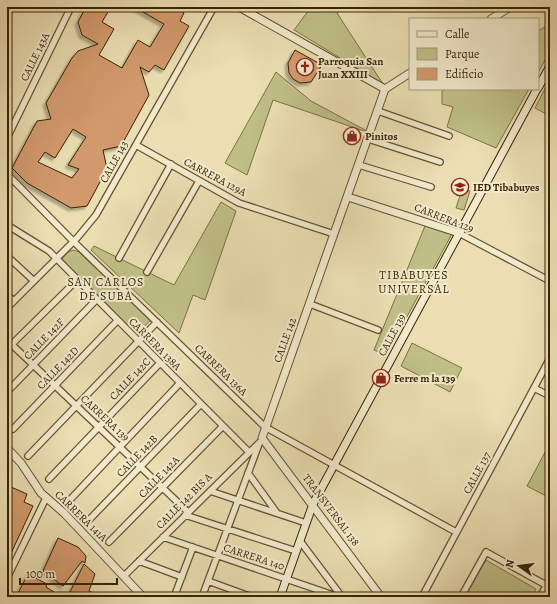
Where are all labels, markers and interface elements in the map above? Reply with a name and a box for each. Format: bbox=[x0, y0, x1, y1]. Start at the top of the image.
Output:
legend bbox=[409, 18, 539, 90]
text: Calle bbox=[445, 26, 469, 42]
street label: CALLE 143A bbox=[17, 30, 53, 84]
text: Parque bbox=[445, 46, 480, 62]
place label: Parroquia San Juan XXIII bbox=[318, 54, 383, 82]
church icon: Parroquia San Juan XXIII bbox=[295, 57, 315, 77]
text: Edificio bbox=[445, 66, 483, 82]
shop icon: Pinitos bbox=[342, 126, 362, 146]
place label: Pinitos bbox=[365, 129, 398, 144]
street label: CALLE 143 bbox=[96, 138, 132, 186]
street label: CARRERA 129A bbox=[181, 154, 249, 200]
school or university icon: IED Tibabuyes bbox=[450, 177, 470, 197]
place label: IED Tibabuyes bbox=[473, 180, 540, 195]
street label: CARRERA 129 bbox=[412, 200, 476, 236]
district label: TIBABUYES UNIVERSAL bbox=[378, 267, 450, 297]
district label: SAN CARLOS DE SUBA bbox=[68, 274, 144, 304]
street label: CALLE 139 bbox=[375, 311, 409, 359]
street label: CARRERA 138A bbox=[125, 314, 185, 374]
street label: CALLE 142F bbox=[20, 315, 68, 363]
street label: CALLE 142 bbox=[270, 315, 300, 365]
street label: CARRERA 136A bbox=[191, 341, 251, 400]
street label: CALLE 142D bbox=[34, 343, 82, 393]
street label: CALLE 142C bbox=[106, 354, 154, 403]
shop icon: Ferre m la 139 bbox=[371, 368, 391, 388]
place label: Ferre m la 139 bbox=[394, 371, 455, 386]
street label: CARRERA 139 bbox=[77, 391, 133, 445]
street label: CALLE 142B bbox=[113, 432, 161, 480]
street label: CALLE 137 bbox=[460, 449, 495, 497]
street label: CALLE 142A bbox=[135, 452, 183, 501]
street label: CALLE 142 BIS A bbox=[153, 469, 216, 532]
street label: TRANSVERSAL 138 bbox=[299, 471, 363, 549]
street label: CARRERA 141A bbox=[52, 487, 111, 545]
street label: CARRERA 140 bbox=[222, 540, 286, 574]
north arrow bbox=[499, 546, 539, 586]
text: N bbox=[502, 558, 518, 569]
scale bar bbox=[20, 560, 117, 586]
text: 100 m bbox=[26, 566, 55, 582]

